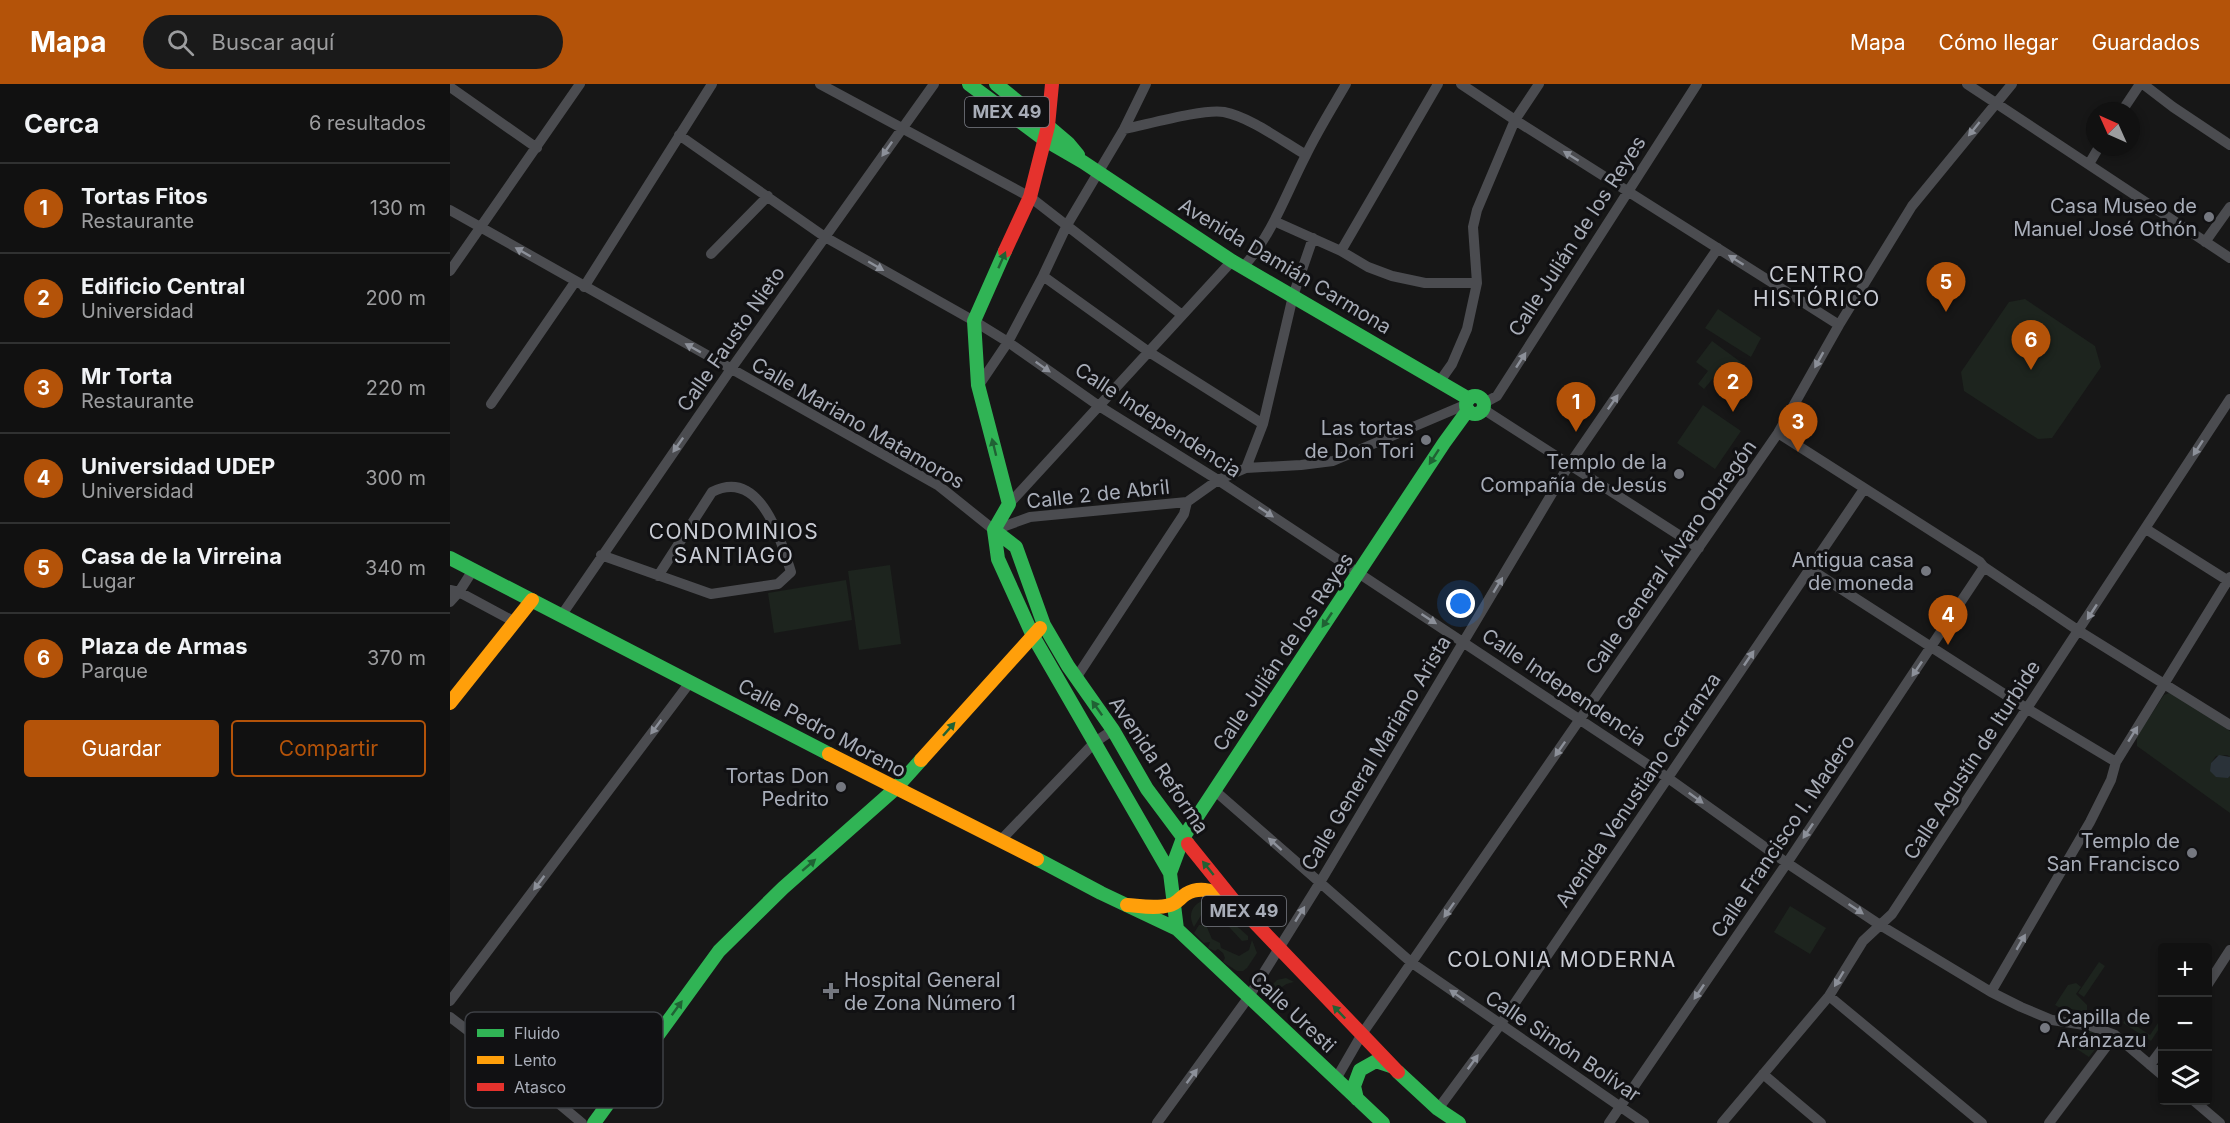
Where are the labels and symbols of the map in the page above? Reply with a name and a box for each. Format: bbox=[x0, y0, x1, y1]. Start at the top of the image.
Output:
road number: MEX 49 bbox=[965, 97, 1049, 127]
north arrow bbox=[2086, 102, 2140, 156]
one-way arrow bbox=[1968, 121, 1981, 137]
street label: Calle Julián de los Reyes bbox=[1503, 131, 1651, 341]
one-way arrow bbox=[881, 140, 893, 156]
one-way arrow bbox=[1563, 151, 1579, 162]
street label: Avenida Damián Carmona bbox=[1174, 193, 1396, 339]
place label: Casa Museo de Manuel José Othón bbox=[2013, 194, 2197, 241]
marker: Casa Museo de Manuel José Othón bbox=[2202, 210, 2216, 224]
one-way arrow bbox=[514, 247, 531, 257]
one-way arrow bbox=[997, 252, 1006, 269]
one-way arrow bbox=[1728, 254, 1744, 265]
one-way arrow bbox=[868, 261, 885, 271]
street label: Calle Fausto Nieto bbox=[672, 262, 790, 416]
district label: CENTRO HISTÓRICO bbox=[1753, 262, 1881, 311]
pin: 5 bbox=[1926, 262, 1966, 312]
pin: 6 bbox=[2012, 320, 2050, 370]
one-way arrow bbox=[684, 343, 701, 353]
street label: Calle Mariano Matamoros bbox=[747, 352, 969, 494]
one-way arrow bbox=[1515, 352, 1527, 368]
one-way arrow bbox=[1814, 352, 1824, 369]
street label: Calle Independencia bbox=[1071, 357, 1245, 483]
one-way arrow bbox=[1034, 361, 1050, 373]
pin: 2 bbox=[1714, 362, 1752, 412]
pin: 1 bbox=[1556, 382, 1596, 432]
one-way arrow bbox=[1607, 394, 1618, 410]
pin: 3 bbox=[1778, 402, 1818, 452]
place label: Las tortas de Don Tori bbox=[1305, 416, 1414, 463]
marker: Las tortas de Don Tori bbox=[1419, 433, 1433, 447]
street label: Calle General Álvaro Obregón bbox=[1580, 435, 1761, 679]
one-way arrow bbox=[673, 437, 684, 453]
one-way arrow bbox=[989, 438, 998, 456]
one-way arrow bbox=[2193, 440, 2204, 456]
one-way arrow bbox=[1429, 449, 1440, 466]
place label: Templo de la Compañía de Jesús bbox=[1480, 450, 1667, 497]
marker: Templo de la Compañía de Jesús bbox=[1672, 467, 1686, 481]
street label: Calle 2 de Abril bbox=[1025, 475, 1171, 513]
one-way arrow bbox=[1258, 506, 1274, 517]
district label: CONDOMINIOS SANTIAGO bbox=[649, 519, 819, 568]
street label: Calle Julián de los Reyes bbox=[1208, 548, 1358, 756]
place label: Antigua casa de moneda bbox=[1791, 548, 1914, 595]
marker: Antigua casa de moneda bbox=[1919, 564, 1933, 578]
one-way arrow bbox=[1492, 577, 1503, 593]
your location bbox=[1446, 589, 1475, 618]
pin: 4 bbox=[1928, 596, 1968, 645]
one-way arrow bbox=[2086, 603, 2097, 620]
one-way arrow bbox=[1322, 612, 1333, 629]
one-way arrow bbox=[1421, 614, 1437, 625]
street label: Calle Independencia bbox=[1477, 623, 1651, 751]
street label: Calle General Mariano Arista bbox=[1296, 631, 1456, 875]
one-way arrow bbox=[1743, 651, 1755, 667]
street label: Calle Agustín de Iturbide bbox=[1899, 656, 2045, 864]
one-way arrow bbox=[1911, 660, 1923, 676]
street label: Avenida Venustiano Carranza bbox=[1550, 668, 1726, 912]
street label: Calle Pedro Moreno bbox=[734, 674, 910, 782]
street label: Avenida Reforma bbox=[1104, 692, 1214, 838]
one-way arrow bbox=[1091, 700, 1103, 716]
one-way arrow bbox=[650, 719, 662, 735]
one-way arrow bbox=[942, 722, 956, 737]
one-way arrow bbox=[2128, 726, 2139, 742]
street label: Calle Francisco I. Madero bbox=[1706, 730, 1860, 942]
one-way arrow bbox=[1554, 741, 1566, 757]
place label: Tortas Don Pedrito bbox=[726, 764, 829, 811]
marker: Tortas Don Pedrito bbox=[834, 780, 848, 794]
one-way arrow bbox=[1687, 792, 1703, 804]
one-way arrow bbox=[1803, 822, 1814, 839]
place label: Templo de San Francisco bbox=[2046, 829, 2180, 876]
one-way arrow bbox=[1267, 837, 1282, 851]
marker: Templo de San Francisco bbox=[2185, 846, 2199, 860]
one-way arrow bbox=[801, 859, 816, 872]
one-way arrow bbox=[1201, 860, 1214, 876]
one-way arrow bbox=[532, 875, 545, 891]
road number: MEX 49 bbox=[1202, 896, 1286, 926]
one-way arrow bbox=[1444, 902, 1455, 918]
one-way arrow bbox=[1847, 904, 1864, 915]
one-way arrow bbox=[1294, 906, 1305, 922]
one-way arrow bbox=[2015, 934, 2026, 950]
district label: COLONIA MODERNA bbox=[1447, 947, 1677, 972]
street label: Calle Uresti bbox=[1245, 966, 1341, 1058]
place label: Hospital General de Zona Número 1 bbox=[844, 968, 1016, 1015]
one-way arrow bbox=[1834, 971, 1845, 987]
marker: Hospital General de Zona Número 1 bbox=[822, 982, 840, 1000]
one-way arrow bbox=[1694, 984, 1705, 1000]
street label: Calle Simón Bolívar bbox=[1481, 985, 1646, 1107]
one-way arrow bbox=[1450, 989, 1466, 1001]
one-way arrow bbox=[671, 1000, 683, 1015]
one-way arrow bbox=[1333, 1005, 1347, 1019]
place label: Capilla de Aránzazu bbox=[2057, 1005, 2150, 1052]
legend bbox=[465, 1012, 663, 1108]
marker: Capilla de Aránzazu bbox=[2038, 1021, 2052, 1035]
text: Fluido bbox=[514, 1023, 560, 1043]
text: Lento bbox=[514, 1050, 557, 1070]
one-way arrow bbox=[1467, 1054, 1479, 1070]
one-way arrow bbox=[1186, 1069, 1198, 1085]
text: Atasco bbox=[514, 1077, 566, 1097]

